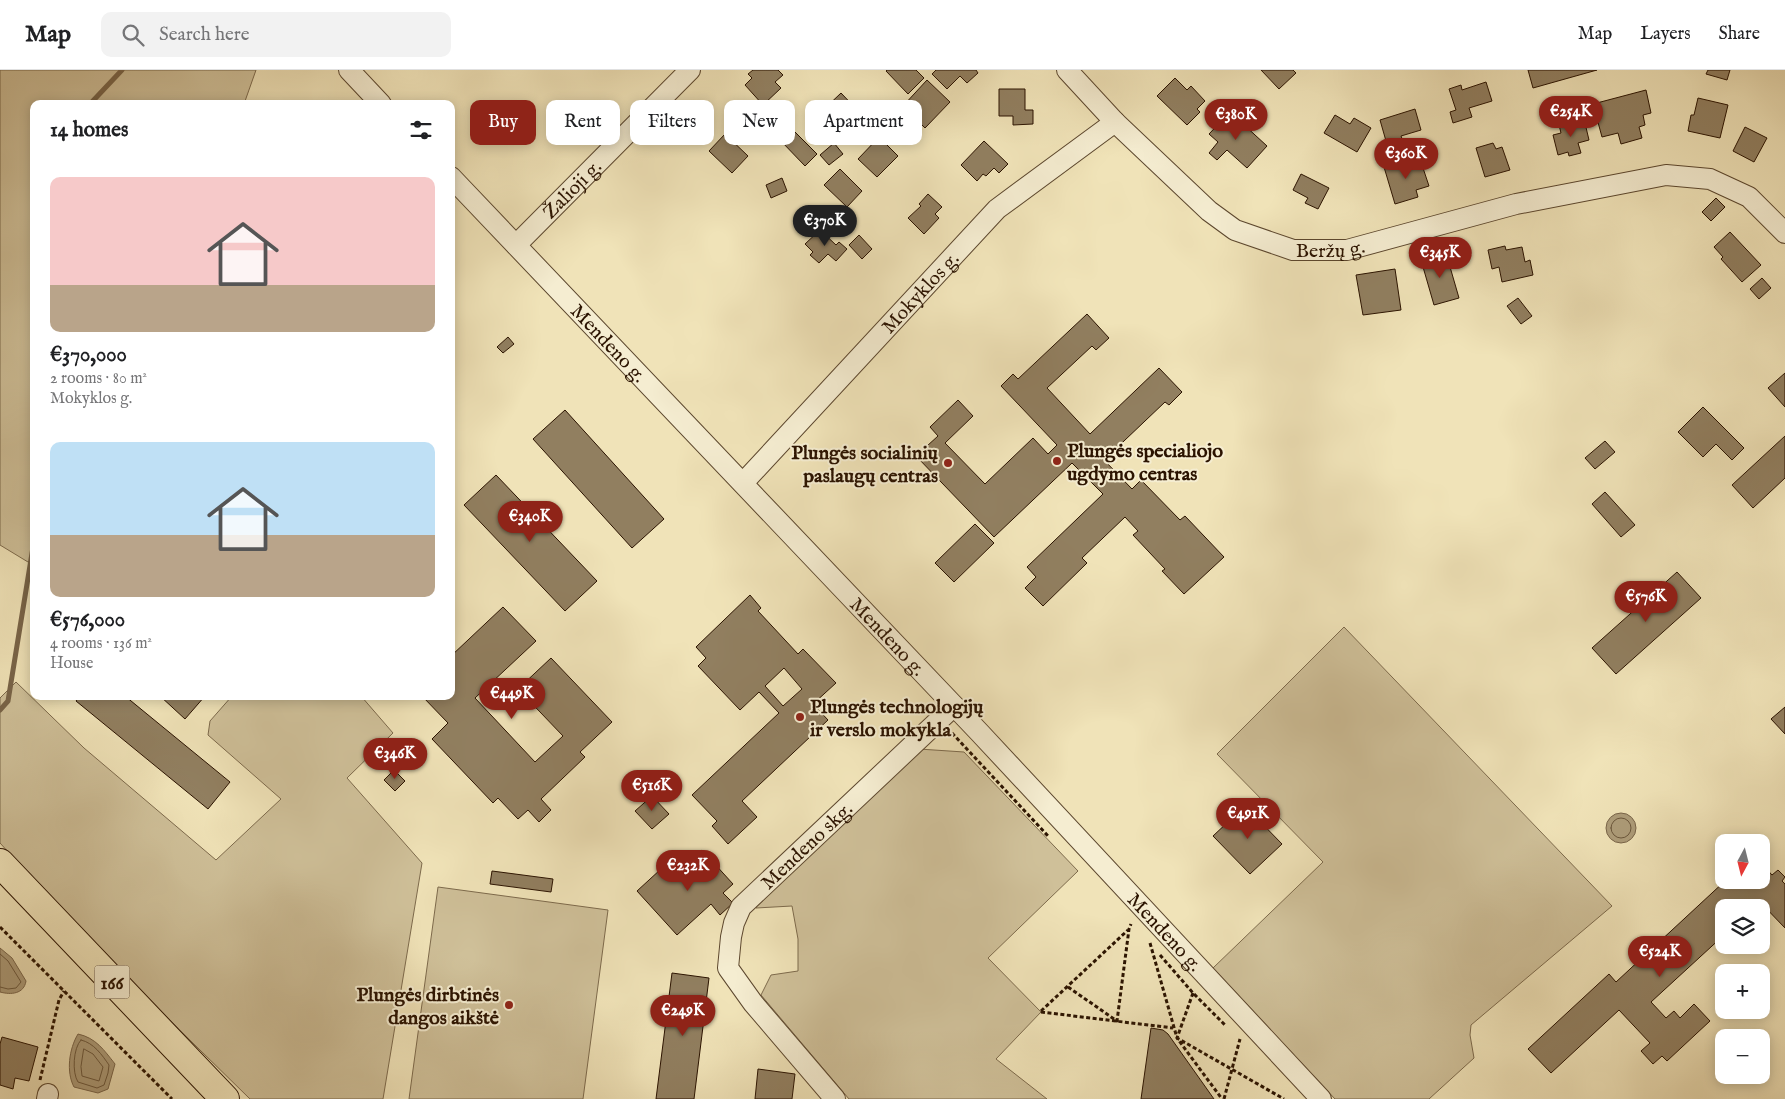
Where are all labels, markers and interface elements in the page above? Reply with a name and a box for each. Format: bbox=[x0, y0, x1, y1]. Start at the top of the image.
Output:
search box bbox=[101, 12, 451, 57]
text: Map bbox=[25, 19, 71, 50]
icon: search bbox=[119, 21, 147, 49]
text: Search here bbox=[159, 23, 250, 47]
text: Map bbox=[1578, 23, 1612, 46]
text: Layers bbox=[1640, 23, 1691, 46]
text: Share bbox=[1719, 23, 1760, 46]
pin: €254K bbox=[1536, 96, 1606, 138]
pin: €380K bbox=[1201, 98, 1271, 141]
chip: Buy bbox=[470, 100, 536, 145]
chip: Rent bbox=[546, 100, 620, 145]
chip: Filters bbox=[630, 100, 714, 145]
chip: New bbox=[724, 100, 795, 145]
chip: Apartment bbox=[805, 100, 922, 145]
text: €254K bbox=[1550, 102, 1592, 122]
text: €380K bbox=[1215, 105, 1257, 125]
icon: filters bbox=[407, 116, 435, 144]
text: 14 homes bbox=[50, 117, 128, 144]
pin: €360K bbox=[1371, 138, 1441, 180]
text: €360K bbox=[1385, 144, 1427, 164]
street label: Žalioji g. bbox=[538, 155, 608, 225]
pin: €370K bbox=[790, 204, 860, 247]
icon: home bbox=[198, 209, 288, 299]
text: €370K bbox=[804, 211, 846, 231]
street label: Beržų g. bbox=[1296, 235, 1368, 264]
pin: €345K bbox=[1405, 236, 1475, 279]
text: €345K bbox=[1420, 243, 1460, 263]
street label: Mokyklos g. bbox=[877, 247, 965, 340]
street label: Mendeno g. bbox=[565, 299, 651, 388]
text: €370,000 bbox=[50, 342, 127, 369]
text: 2 rooms · 80 m² bbox=[50, 369, 147, 389]
text: Mokyklos g. bbox=[50, 389, 132, 409]
place label: Plungės specialiojo ugdymo centras bbox=[1067, 439, 1223, 487]
place label: Plungės socialinių paslaugų centras bbox=[791, 441, 939, 489]
marker: Plungės specialiojo ugdymo centras bbox=[1051, 455, 1063, 467]
marker: Plungės socialinių paslaugų centras bbox=[942, 457, 954, 469]
icon: home bbox=[198, 474, 288, 564]
pin: €340K bbox=[495, 500, 565, 543]
text: €340K bbox=[509, 507, 551, 527]
pin: €576K bbox=[1611, 580, 1681, 623]
text: €576K bbox=[1626, 587, 1666, 607]
street label: Mendeno g. bbox=[844, 593, 930, 682]
text: €576,000 bbox=[50, 607, 125, 634]
text: 4 rooms · 136 m² bbox=[50, 634, 152, 654]
text: House bbox=[50, 654, 93, 674]
pin: €449K bbox=[477, 678, 547, 720]
text: €449K bbox=[490, 684, 534, 704]
place label: Plungės technologijų ir verslo mokykla bbox=[810, 695, 984, 743]
marker: Plungės technologijų ir verslo mokykla bbox=[794, 711, 806, 723]
pin: €346K bbox=[360, 738, 430, 780]
text: €346K bbox=[374, 744, 416, 764]
pin: €516K bbox=[617, 770, 687, 812]
text: €516K bbox=[632, 776, 672, 796]
street label: Mendeno skg. bbox=[756, 797, 858, 896]
pin: €491K bbox=[1213, 798, 1283, 840]
text: €491K bbox=[1227, 804, 1269, 824]
north arrow bbox=[1715, 834, 1770, 889]
map controls bbox=[1715, 834, 1770, 1084]
pin: €232K bbox=[653, 850, 723, 892]
text: €232K bbox=[667, 856, 709, 876]
street label: Mendeno g. bbox=[1121, 888, 1207, 978]
button: layers bbox=[1715, 899, 1770, 954]
pin: €524K bbox=[1625, 936, 1695, 978]
text: €524K bbox=[1639, 942, 1681, 962]
button: + bbox=[1715, 964, 1770, 1019]
road number: 166 bbox=[94, 966, 130, 999]
place label: Plungės dirbtinės dangos aikštė bbox=[356, 983, 500, 1031]
pin: €249K bbox=[648, 994, 718, 1037]
marker: Plungės dirbtinės dangos aikštė bbox=[503, 999, 515, 1011]
text: €249K bbox=[661, 1001, 705, 1021]
button: − bbox=[1715, 1029, 1770, 1084]

